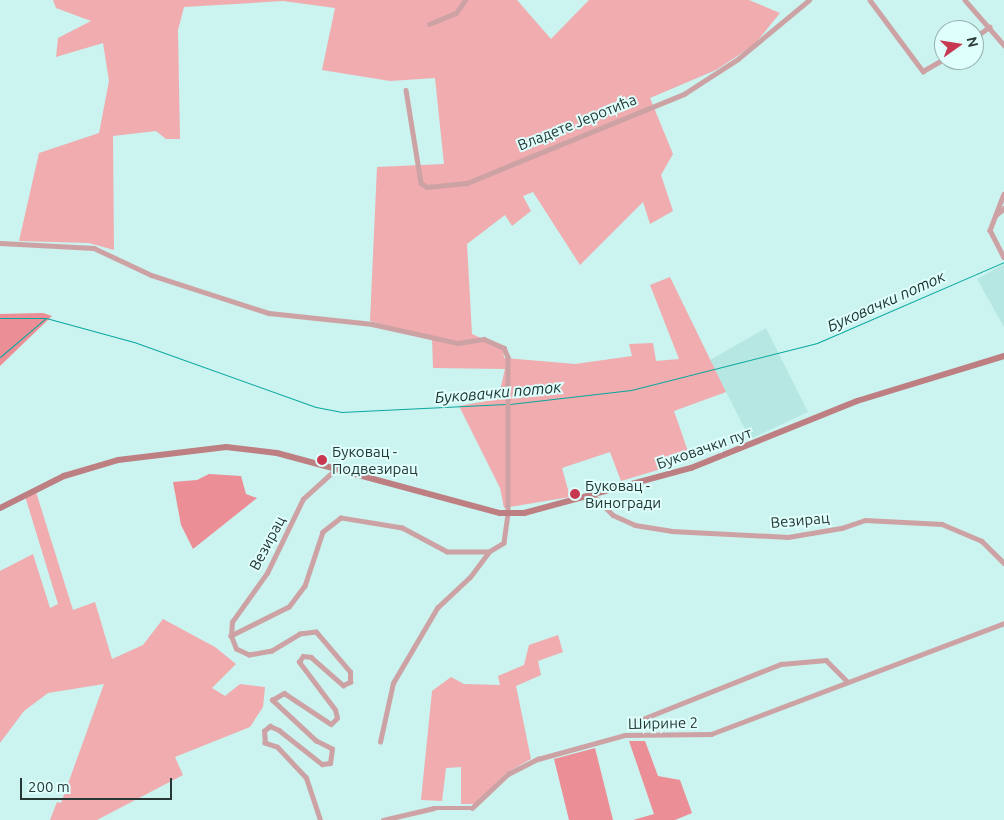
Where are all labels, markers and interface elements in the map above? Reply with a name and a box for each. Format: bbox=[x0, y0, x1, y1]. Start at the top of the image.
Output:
north arrow bbox=[934, 20, 984, 70]
text: N bbox=[964, 35, 982, 49]
street label: Владете Јеротића bbox=[515, 90, 639, 154]
water label: Буковачки поток bbox=[824, 266, 948, 336]
water label: Буковачки поток bbox=[434, 377, 562, 407]
street label: Буковачки пут bbox=[654, 423, 754, 473]
place label: Буковац - Подвезирац bbox=[332, 442, 418, 477]
marker: Буковац - Подвезирац bbox=[316, 454, 328, 466]
place label: Буковац - Виногради bbox=[585, 476, 661, 511]
marker: Буковац - Виногради bbox=[569, 488, 581, 500]
street label: Везирац bbox=[770, 508, 830, 532]
street label: Везирац bbox=[245, 513, 289, 573]
street label: Ширине 2 bbox=[628, 713, 698, 733]
scale bar bbox=[22, 768, 175, 800]
text: 200 m bbox=[28, 778, 70, 795]

